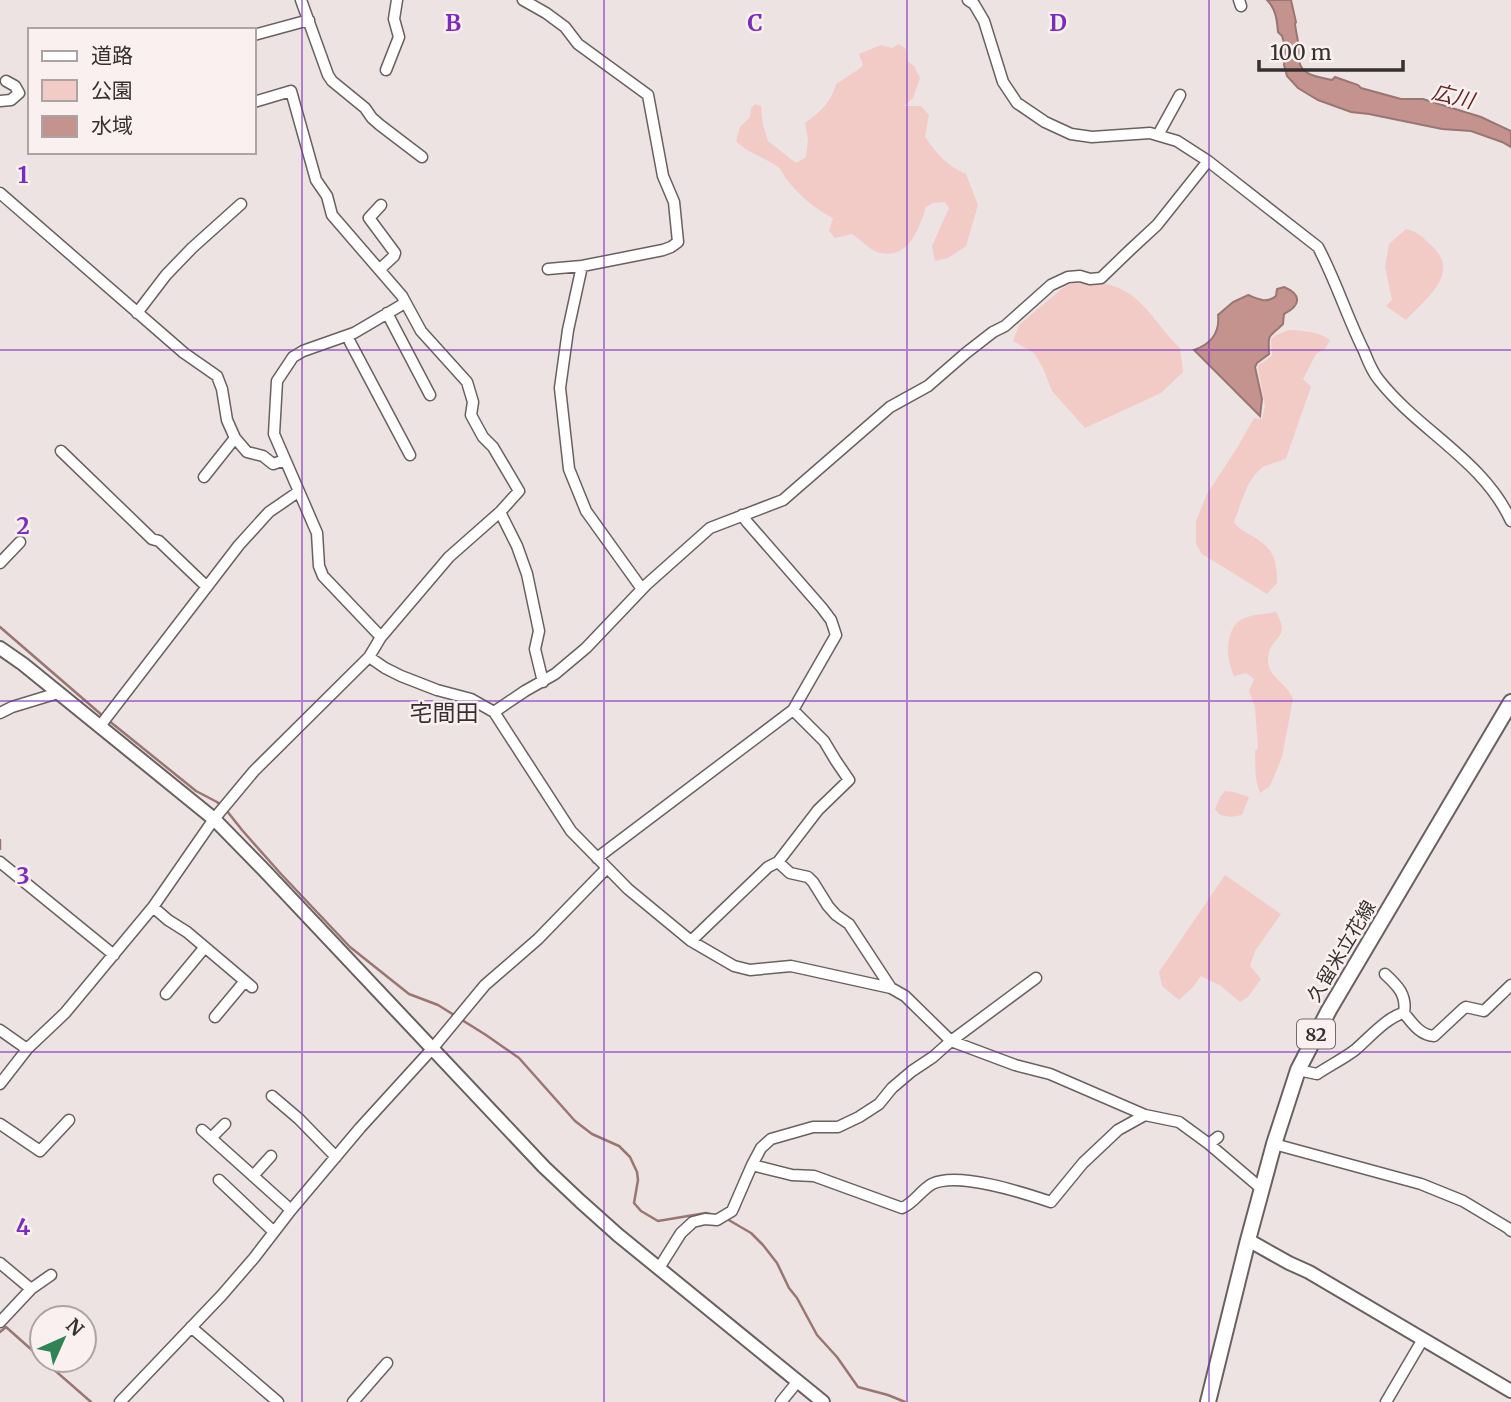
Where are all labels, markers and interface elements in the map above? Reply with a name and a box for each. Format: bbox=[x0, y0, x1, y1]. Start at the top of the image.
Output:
text: B bbox=[445, 8, 461, 37]
text: C bbox=[747, 8, 763, 37]
text: D bbox=[1049, 8, 1067, 37]
legend bbox=[28, 28, 256, 154]
scale bar bbox=[1259, 28, 1402, 72]
text: 100 m bbox=[1270, 39, 1332, 66]
text: 道路 bbox=[91, 42, 133, 69]
text: 公園 bbox=[91, 77, 133, 104]
water label: 広川 bbox=[1429, 78, 1479, 115]
text: 水域 bbox=[91, 112, 133, 139]
text: 1 bbox=[18, 160, 29, 189]
text: 2 bbox=[16, 511, 30, 540]
district label: 宅間田 bbox=[410, 698, 479, 727]
text: 3 bbox=[16, 861, 30, 890]
street label: 久留米立花線 bbox=[1301, 896, 1381, 1006]
road number: 82 bbox=[1297, 1020, 1335, 1049]
text: 4 bbox=[16, 1212, 31, 1241]
north arrow bbox=[28, 1304, 98, 1374]
text: N bbox=[61, 1313, 89, 1341]

